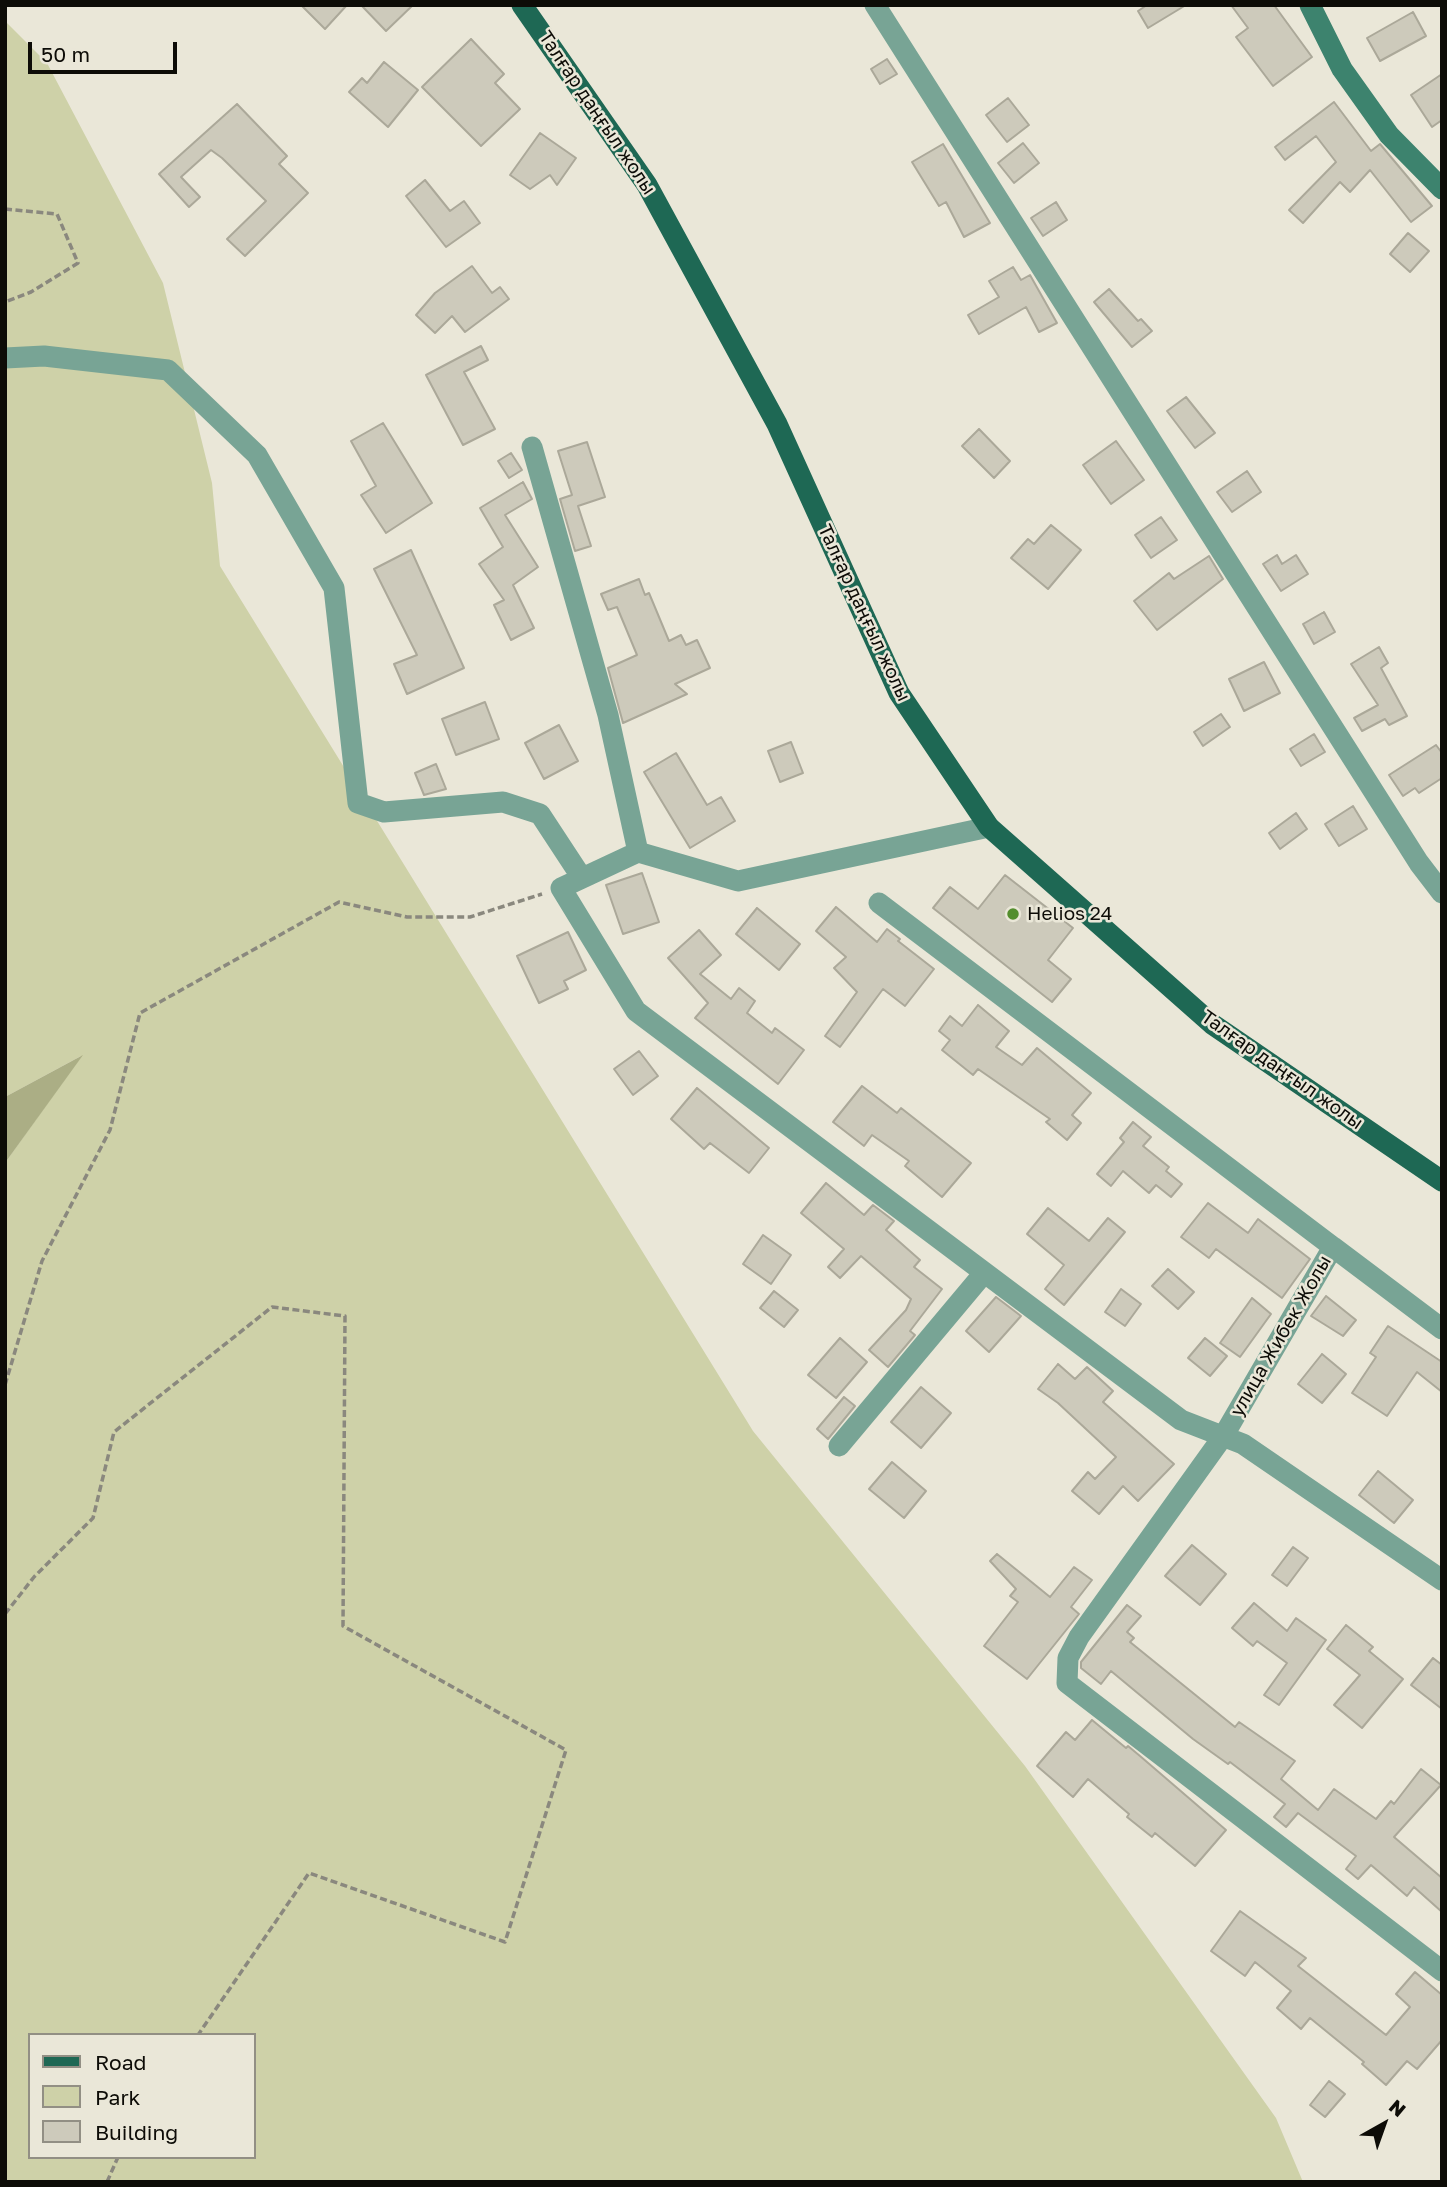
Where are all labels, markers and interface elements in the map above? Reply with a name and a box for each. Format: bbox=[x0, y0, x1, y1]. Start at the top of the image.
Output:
street label: Талғар даңғыл жолы bbox=[534, 27, 660, 199]
scale bar bbox=[32, 28, 180, 72]
text: 50 m bbox=[41, 41, 90, 67]
street label: Талғар даңғыл жолы bbox=[813, 521, 915, 705]
place label: Helios 24 bbox=[1027, 903, 1112, 925]
marker: Helios 24 bbox=[1005, 906, 1021, 922]
street label: Талғар даңғыл жолы bbox=[1197, 1005, 1367, 1135]
street label: улица Жибек Жолы bbox=[1226, 1251, 1336, 1421]
legend bbox=[28, 2033, 256, 2159]
text: Road bbox=[95, 2049, 146, 2075]
text: Park bbox=[95, 2084, 140, 2110]
north arrow bbox=[1349, 2089, 1419, 2159]
text: N bbox=[1385, 2094, 1411, 2121]
text: Building bbox=[95, 2119, 178, 2145]

